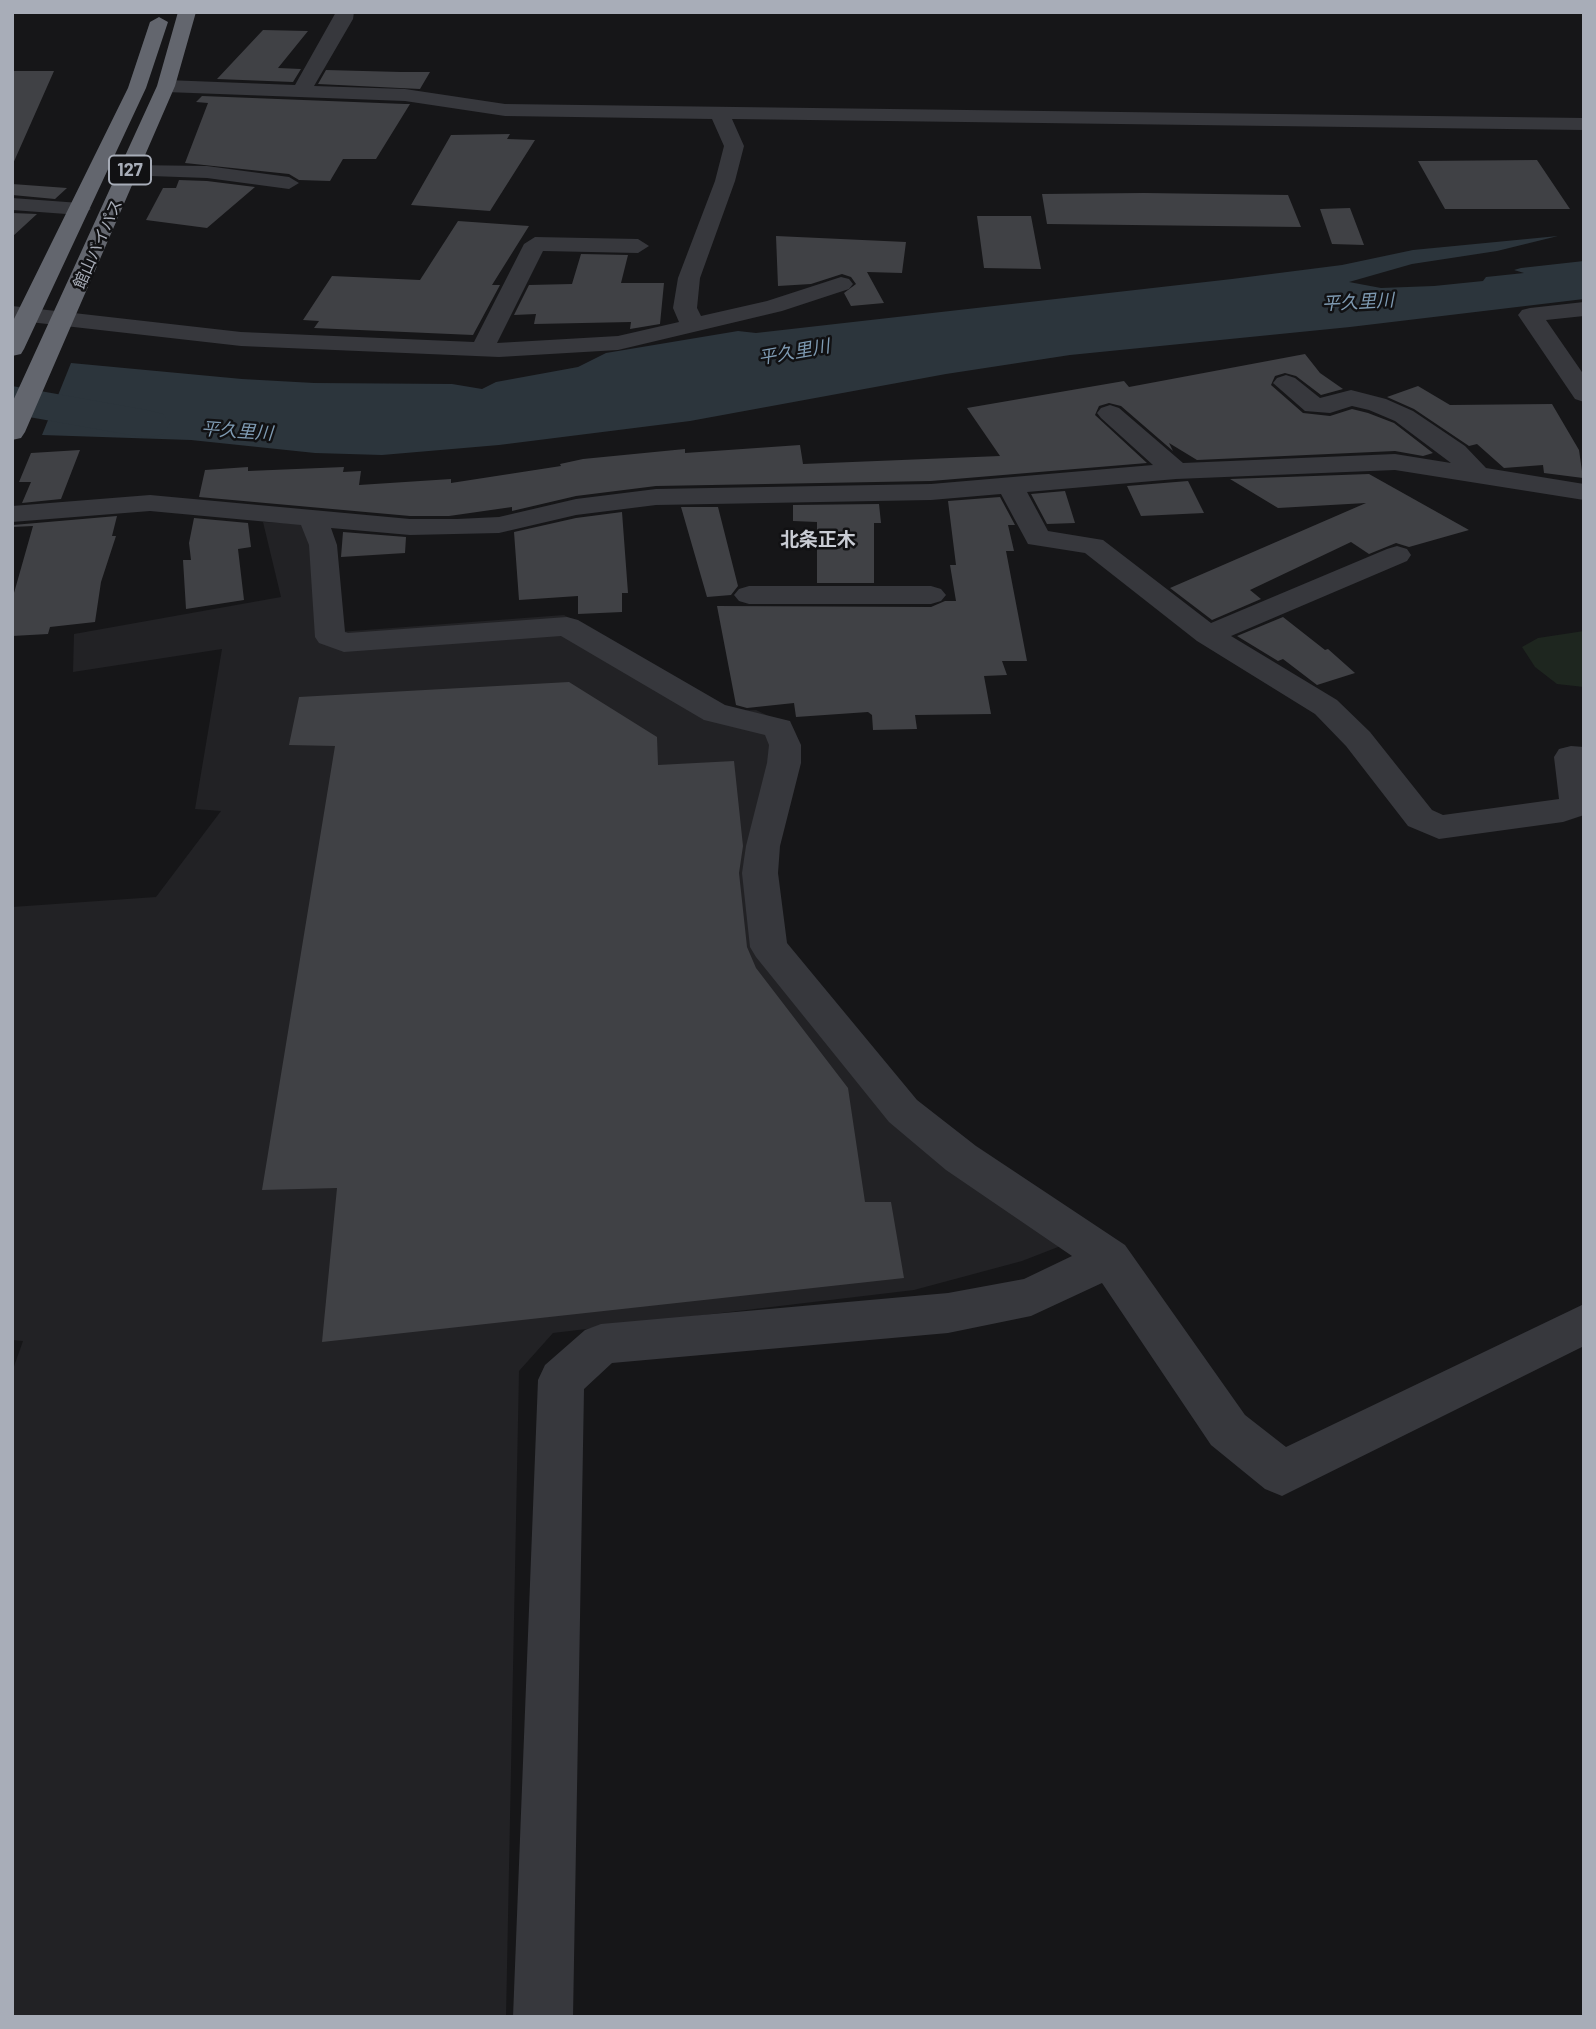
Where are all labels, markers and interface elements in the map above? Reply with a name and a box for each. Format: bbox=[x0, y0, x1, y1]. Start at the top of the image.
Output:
road number: 127 bbox=[109, 155, 151, 184]
street label: 館山バイパス bbox=[70, 196, 126, 292]
water label: 平久里川 bbox=[1321, 289, 1395, 315]
water label: 平久里川 bbox=[757, 335, 831, 369]
water label: 平久里川 bbox=[200, 418, 274, 444]
district label: 北条正木 bbox=[780, 529, 856, 551]

